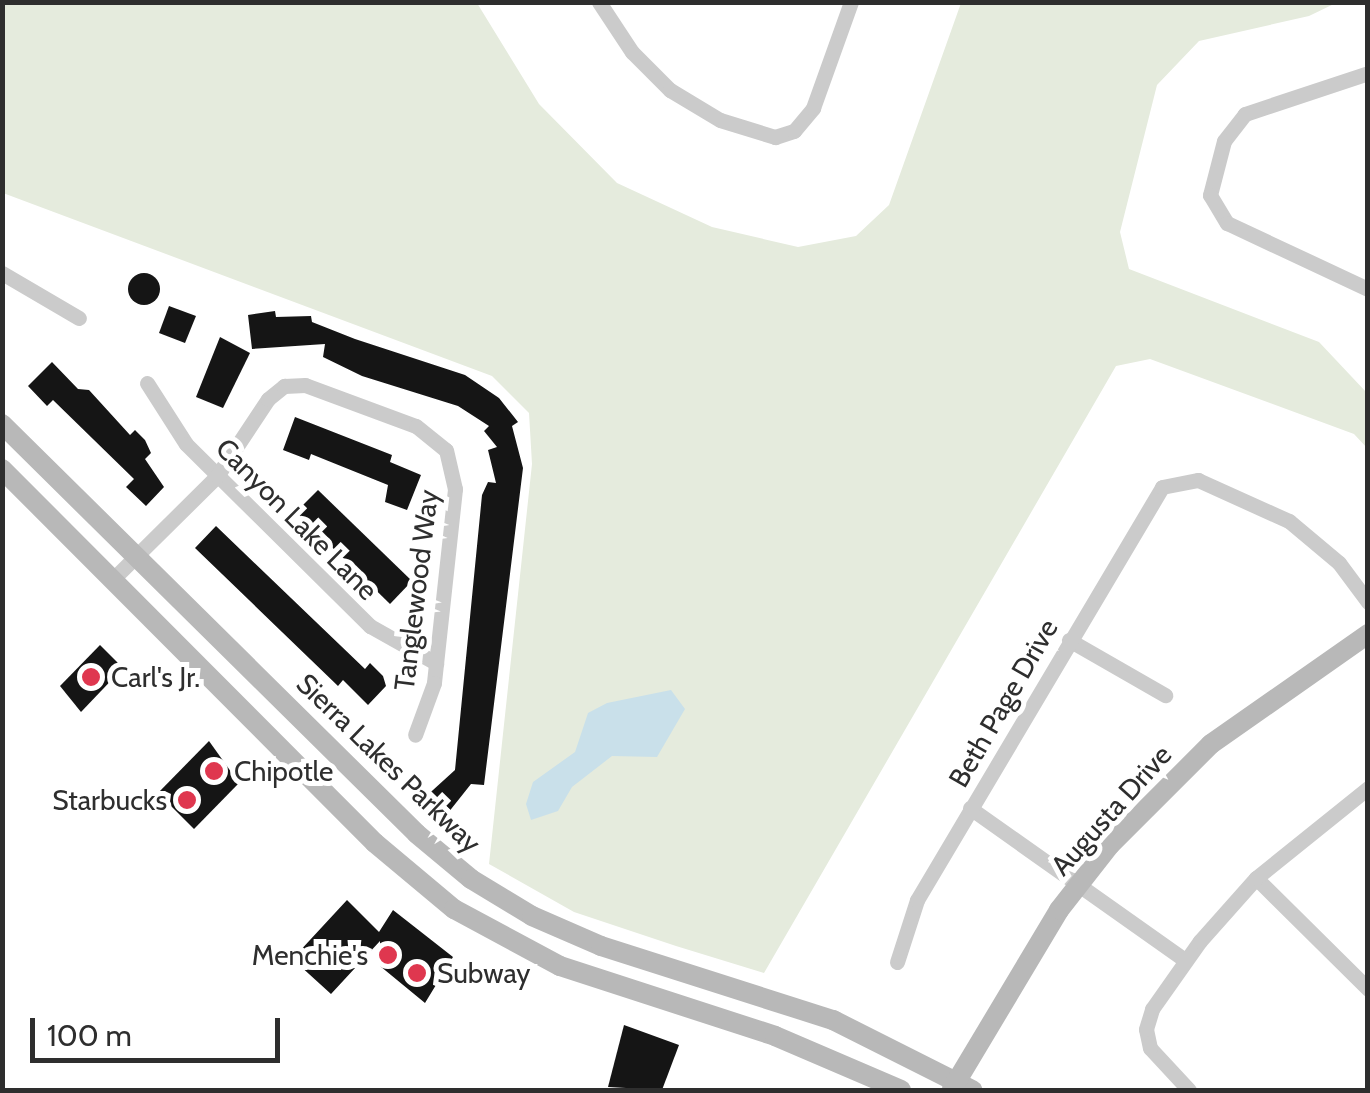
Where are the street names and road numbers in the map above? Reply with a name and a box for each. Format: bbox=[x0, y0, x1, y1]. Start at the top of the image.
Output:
street label: Canyon Lake Lane bbox=[209, 431, 385, 607]
street label: Tanglewood Way bbox=[387, 488, 445, 692]
street label: Beth Page Drive bbox=[941, 613, 1065, 793]
street label: Sierra Lakes Parkway bbox=[290, 667, 488, 859]
street label: Augusta Drive bbox=[1044, 738, 1178, 882]

